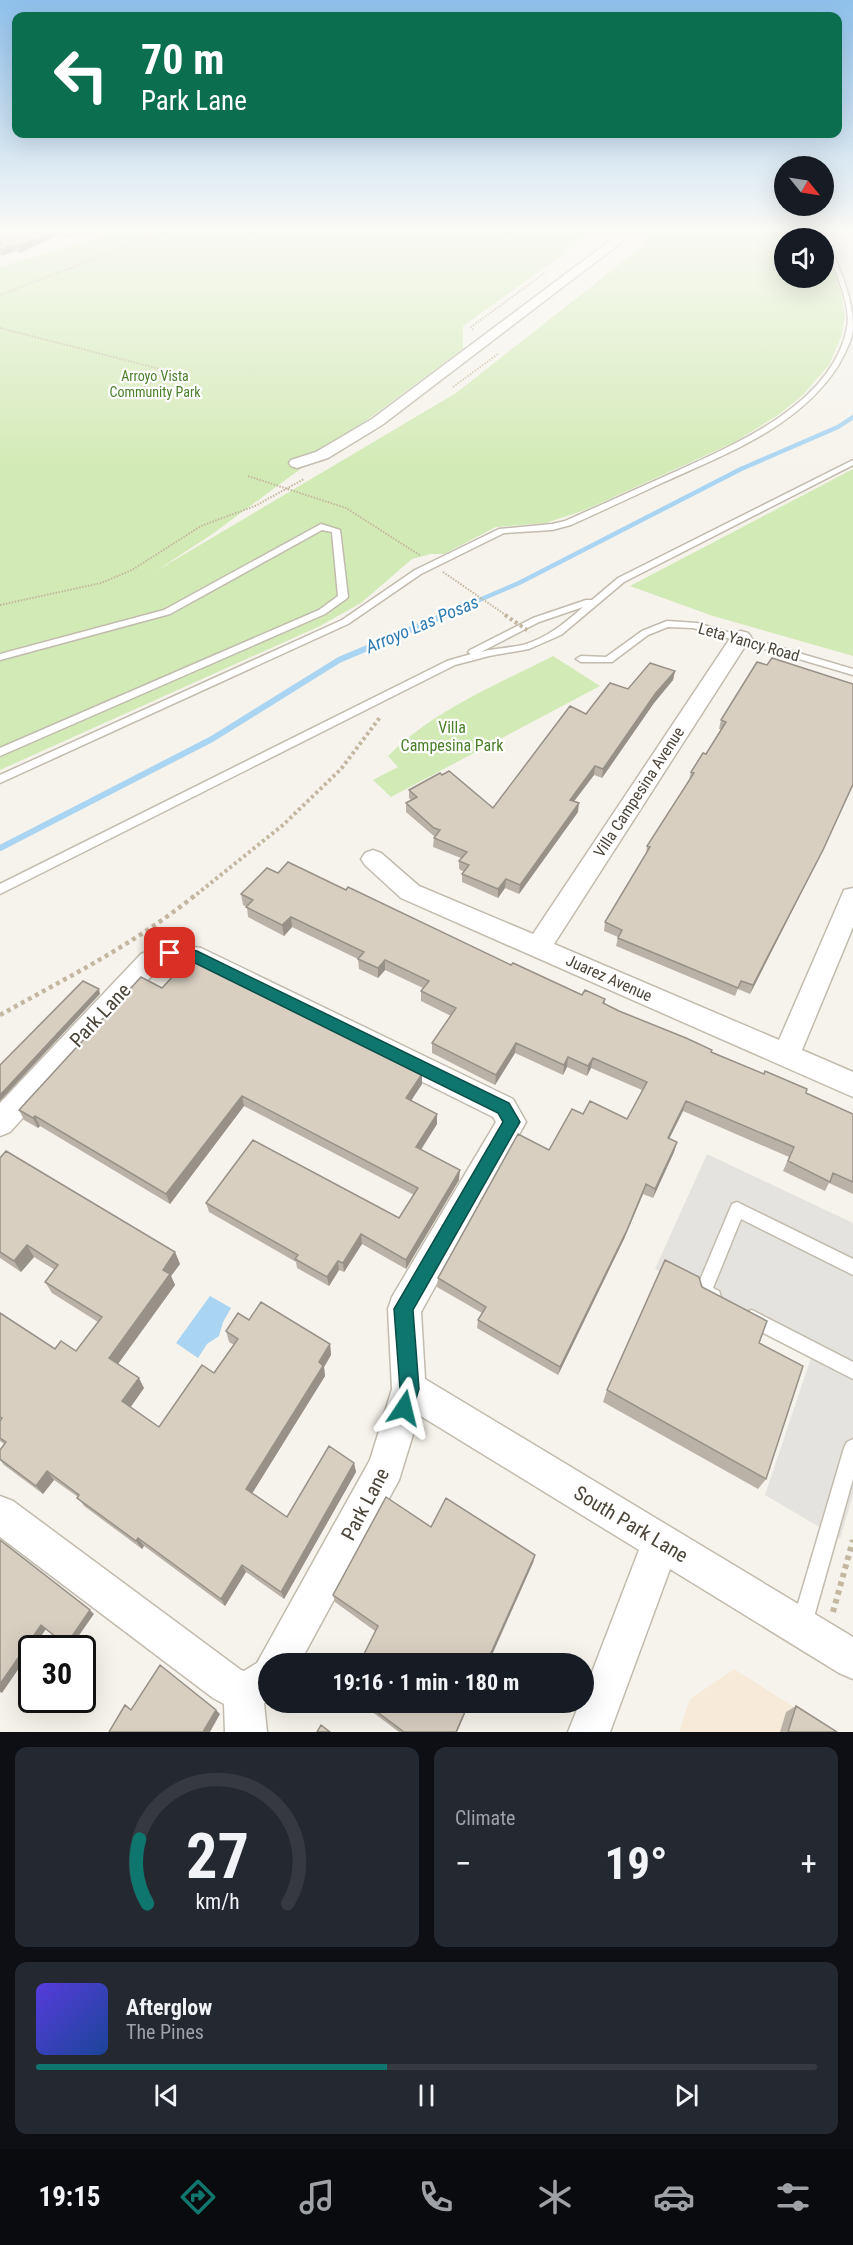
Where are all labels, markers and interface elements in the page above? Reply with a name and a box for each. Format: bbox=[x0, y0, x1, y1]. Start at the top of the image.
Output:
text: 70 m bbox=[141, 35, 224, 84]
icon: left bbox=[42, 36, 120, 114]
text: Park Lane bbox=[141, 85, 247, 117]
north arrow bbox=[774, 156, 834, 216]
map controls bbox=[774, 156, 834, 288]
button: sound bbox=[774, 228, 834, 288]
park label: Arroyo Vista Community Park bbox=[110, 368, 201, 400]
water label: Arroyo Las Posas bbox=[362, 591, 482, 658]
street label: Leta Yancy Road bbox=[696, 618, 802, 666]
park label: Villa Campesina Park bbox=[401, 718, 504, 755]
street label: Villa Campesina Avenue bbox=[590, 723, 688, 861]
pin bbox=[144, 927, 195, 978]
icon: arrive bbox=[153, 936, 186, 969]
street label: Juarez Avenue bbox=[563, 951, 655, 1005]
street label: Park Lane bbox=[64, 978, 136, 1052]
position arrow bbox=[372, 1376, 436, 1440]
street label: Park Lane bbox=[336, 1464, 394, 1544]
street label: South Park Lane bbox=[570, 1481, 692, 1567]
speed limit sign: 30 bbox=[18, 1635, 96, 1713]
text: 19:16 · 1 min · 180 m bbox=[333, 1670, 519, 1695]
text: Climate bbox=[455, 1806, 515, 1830]
text: 27 bbox=[185, 1820, 249, 1893]
text: 19° bbox=[605, 1837, 668, 1890]
text: − bbox=[455, 1844, 472, 1883]
text: + bbox=[801, 1844, 817, 1883]
text: km/h bbox=[195, 1889, 239, 1914]
text: Afterglow bbox=[126, 1995, 212, 2020]
text: The Pines bbox=[126, 2020, 204, 2044]
icon: previous bbox=[150, 2079, 183, 2112]
icon: pause bbox=[410, 2079, 443, 2112]
icon: next bbox=[670, 2079, 703, 2112]
icon: directions bbox=[177, 2176, 219, 2218]
icon: music bbox=[296, 2176, 338, 2218]
icon: phone bbox=[415, 2176, 457, 2218]
icon: climate bbox=[534, 2176, 576, 2218]
icon: car bbox=[653, 2176, 695, 2218]
icon: filters bbox=[772, 2176, 814, 2218]
text: 19:15 bbox=[39, 2181, 100, 2213]

